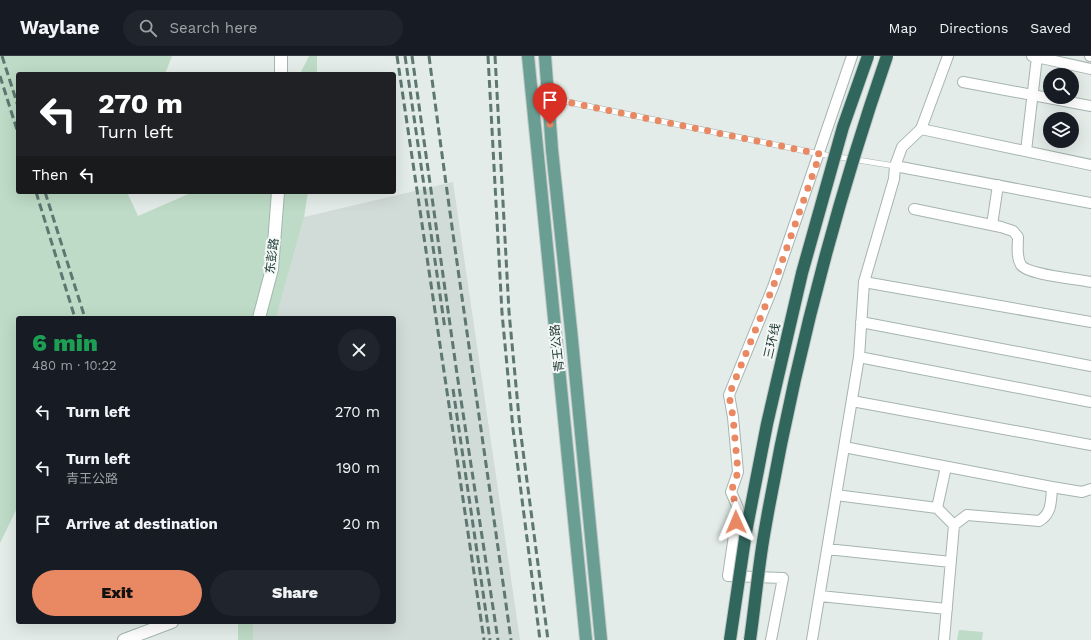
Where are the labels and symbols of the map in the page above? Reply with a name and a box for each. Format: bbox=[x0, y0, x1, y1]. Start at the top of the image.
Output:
pin bbox=[533, 83, 567, 124]
street label: 东彭路 bbox=[263, 237, 281, 275]
street label: 三环线 bbox=[761, 322, 783, 360]
street label: 青王公路 bbox=[548, 323, 566, 373]
position arrow bbox=[715, 501, 757, 543]

